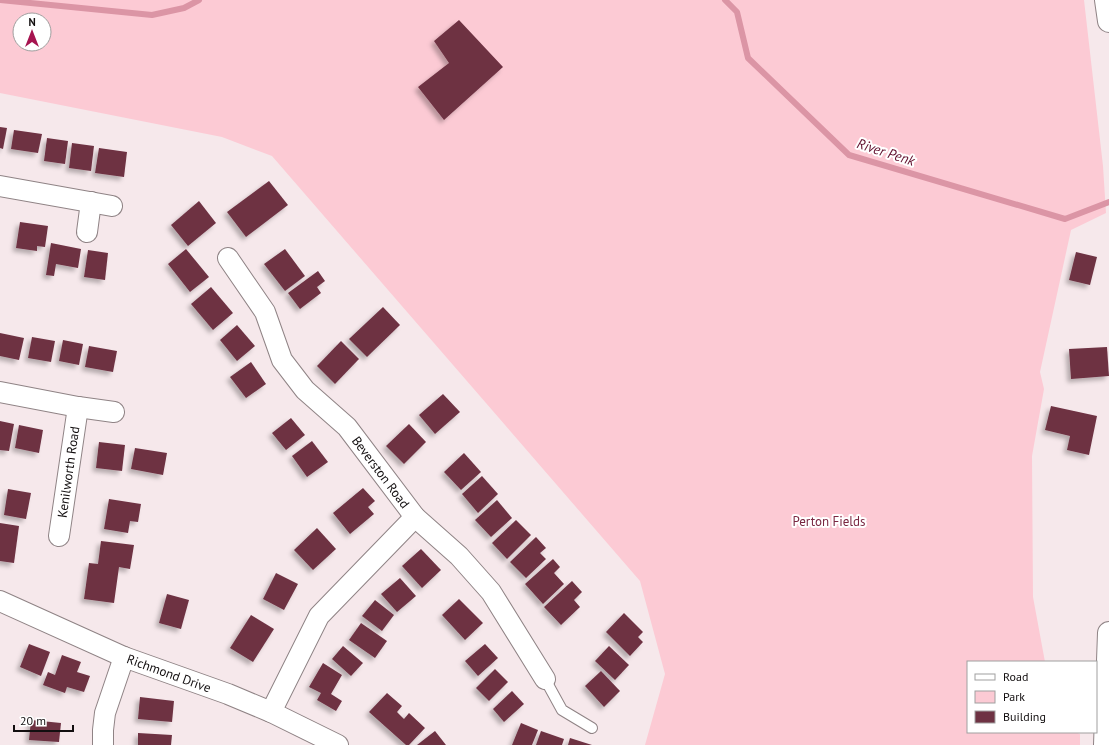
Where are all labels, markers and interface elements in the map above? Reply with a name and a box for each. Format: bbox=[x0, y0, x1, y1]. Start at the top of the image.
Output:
north arrow bbox=[12, 12, 52, 52]
text: N bbox=[28, 15, 36, 29]
water label: River Penk bbox=[855, 134, 918, 170]
street label: Kenilworth Road bbox=[54, 425, 83, 519]
street label: Beverston Road bbox=[348, 433, 413, 512]
park label: Perton Fields bbox=[792, 513, 866, 530]
street label: Richmond Drive bbox=[124, 650, 213, 697]
legend bbox=[967, 661, 1097, 733]
text: Road bbox=[1003, 669, 1028, 684]
text: Park bbox=[1003, 689, 1025, 704]
scale bar bbox=[14, 707, 73, 733]
text: Building bbox=[1003, 709, 1046, 724]
text: 20 m bbox=[20, 713, 46, 728]

